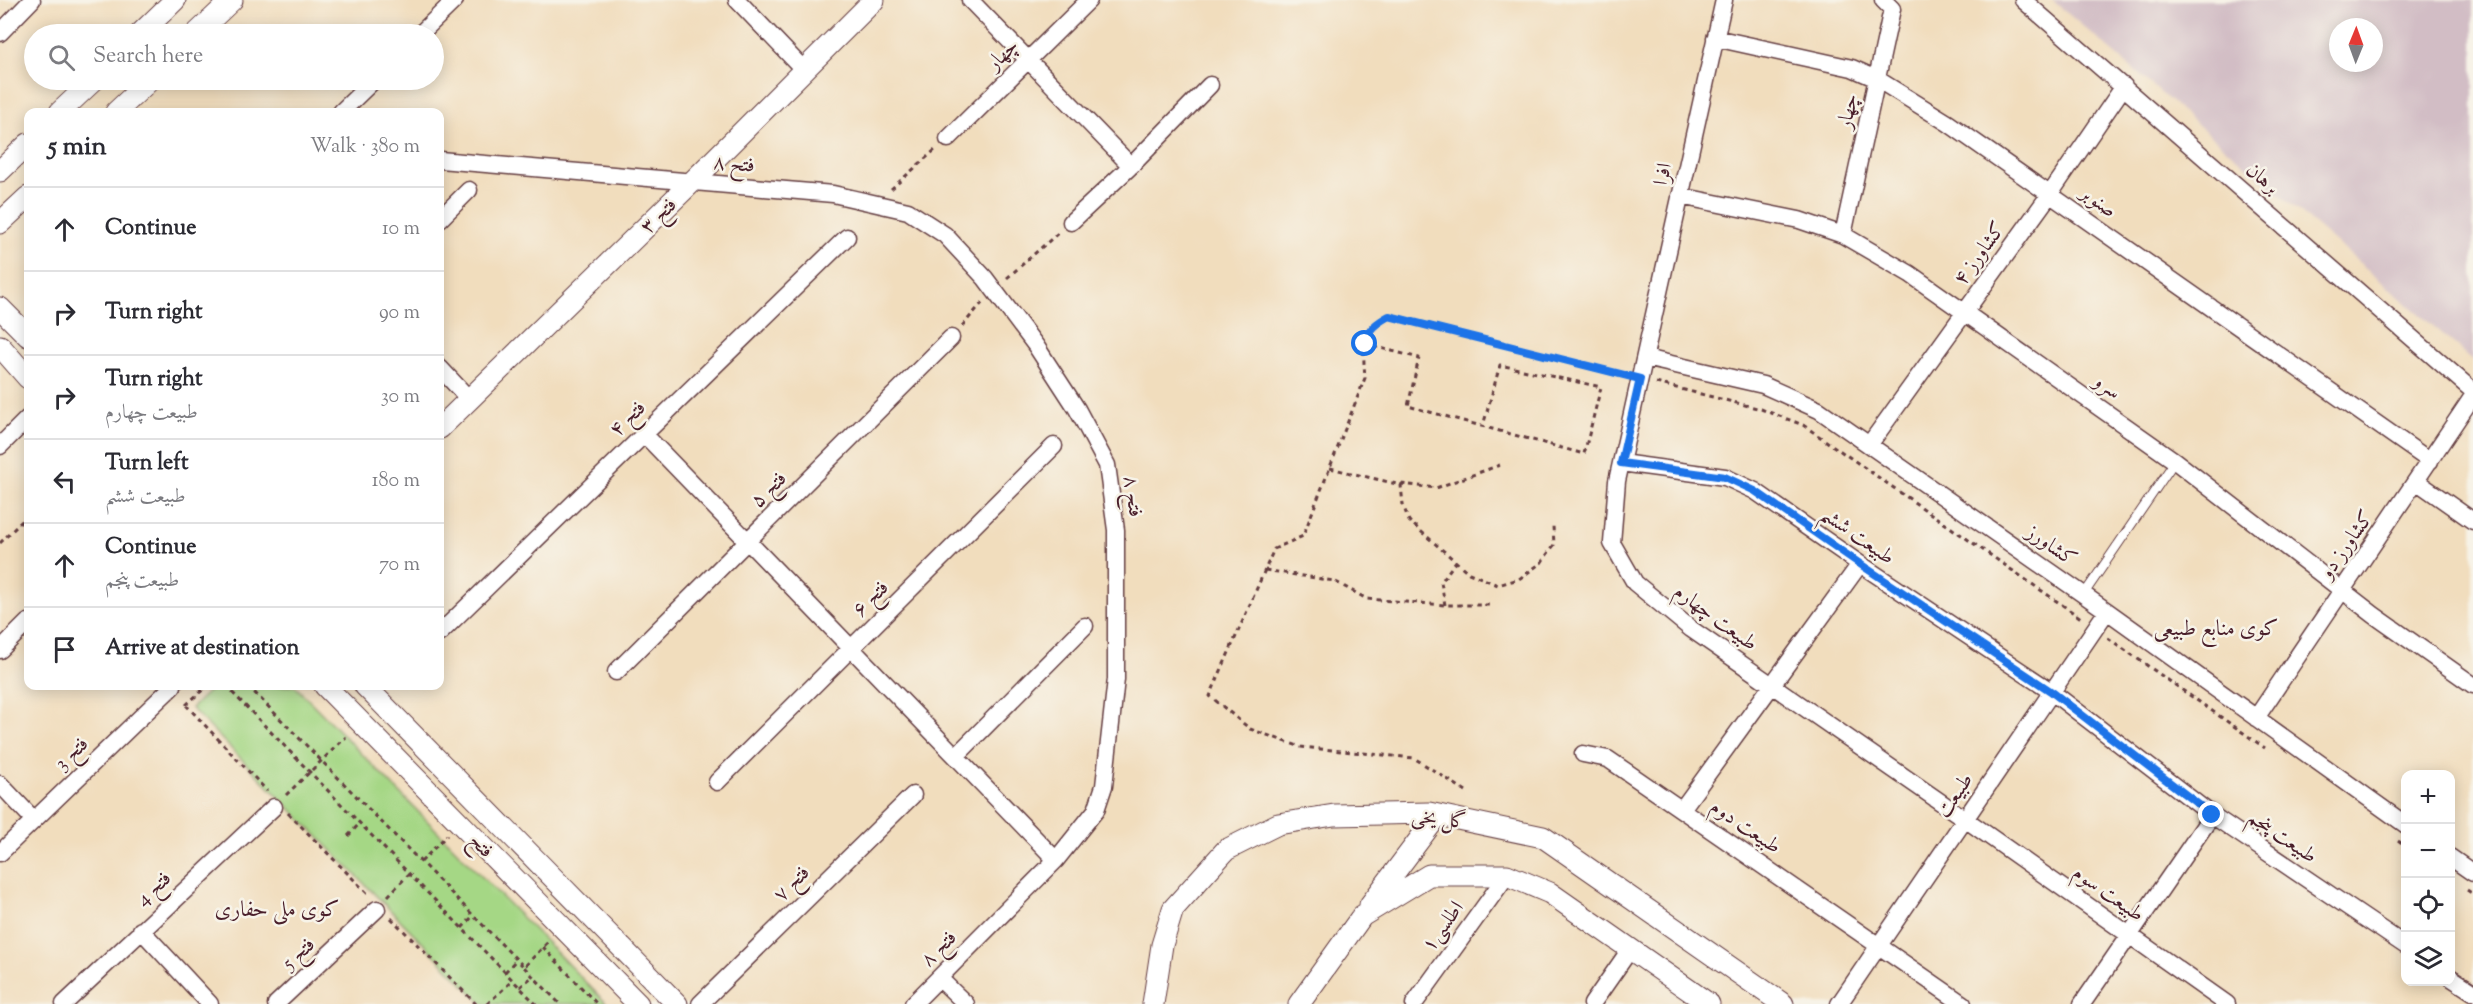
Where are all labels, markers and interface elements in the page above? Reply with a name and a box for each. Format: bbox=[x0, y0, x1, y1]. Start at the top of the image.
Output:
north arrow bbox=[2329, 18, 2383, 72]
search box bbox=[24, 24, 444, 90]
street label: چهار bbox=[979, 32, 1026, 80]
icon: search bbox=[45, 41, 78, 74]
text: Search here bbox=[93, 41, 203, 73]
street label: چهار bbox=[1830, 91, 1867, 134]
text: 5 min bbox=[48, 129, 107, 166]
text: Walk · 380 m bbox=[310, 133, 420, 162]
street label: فتح ۸ bbox=[712, 148, 756, 184]
street label: برهان bbox=[2238, 156, 2285, 203]
street label: افرا bbox=[1647, 160, 1681, 189]
street label: صنوبر bbox=[2072, 178, 2122, 226]
street label: فتح ۳ bbox=[634, 191, 686, 243]
icon: ahead bbox=[48, 213, 81, 246]
text: Continue bbox=[105, 213, 196, 245]
text: 10 m bbox=[382, 215, 420, 244]
street label: کشاورز ۴ bbox=[1947, 216, 2014, 292]
icon: right bbox=[48, 297, 81, 330]
text: Turn right bbox=[105, 297, 202, 329]
text: 90 m bbox=[379, 299, 420, 328]
route start bbox=[1351, 330, 1377, 356]
text: Turn right bbox=[105, 364, 202, 396]
street label: سرو bbox=[2085, 366, 2127, 408]
icon: right bbox=[48, 381, 81, 414]
text: 30 m bbox=[381, 383, 420, 412]
street label: فتح ۴ bbox=[603, 394, 655, 446]
text: طبیعت چهارم bbox=[105, 399, 198, 428]
text: Turn left bbox=[105, 448, 188, 480]
icon: left bbox=[48, 465, 81, 498]
street label: فتح ۵ bbox=[744, 465, 796, 517]
text: 180 m bbox=[372, 467, 420, 496]
street label: فتح ۸ bbox=[1112, 474, 1150, 519]
text: طبیعت ششم bbox=[105, 483, 186, 512]
street label: طبیعت ششم bbox=[1811, 500, 1900, 576]
street label: کشاورز دو bbox=[2312, 505, 2382, 587]
street label: کشاورز bbox=[2018, 517, 2082, 575]
text: Continue bbox=[105, 532, 196, 564]
icon: ahead bbox=[48, 549, 81, 582]
text: 70 m bbox=[379, 551, 420, 580]
text: طبیعت پنجم bbox=[105, 567, 179, 596]
street label: فتح ۶ bbox=[846, 574, 898, 626]
street label: طبیعت چهارم bbox=[1666, 578, 1763, 660]
district label: کوی منابع طبیعی bbox=[2154, 614, 2278, 647]
icon: arrive bbox=[48, 633, 81, 666]
text: Arrive at destination bbox=[105, 633, 300, 665]
street label: فتح 3 bbox=[48, 731, 98, 780]
street label: طبیعت bbox=[1930, 768, 1982, 825]
map controls bbox=[2401, 770, 2455, 986]
button: + bbox=[2401, 770, 2455, 824]
street label: طبیعت دوم bbox=[1703, 793, 1787, 863]
route end bbox=[2198, 801, 2224, 827]
street label: گل یخی bbox=[1410, 802, 1468, 838]
street label: طبیعت پنجم bbox=[2239, 803, 2323, 874]
button: − bbox=[2401, 824, 2455, 878]
street label: فتح bbox=[460, 827, 500, 867]
street label: فتح ۷ bbox=[767, 859, 819, 911]
street label: طبیعت سوم bbox=[2065, 859, 2150, 931]
street label: فتح 4 bbox=[130, 865, 181, 915]
button: locate bbox=[2401, 878, 2455, 932]
district label: کوی ملی حفاری bbox=[215, 895, 339, 927]
street label: اطلسی۱ bbox=[1415, 896, 1472, 959]
street label: فتح ۸ bbox=[914, 924, 966, 976]
street label: فتح 5 bbox=[275, 931, 324, 980]
button: layers bbox=[2401, 932, 2455, 986]

